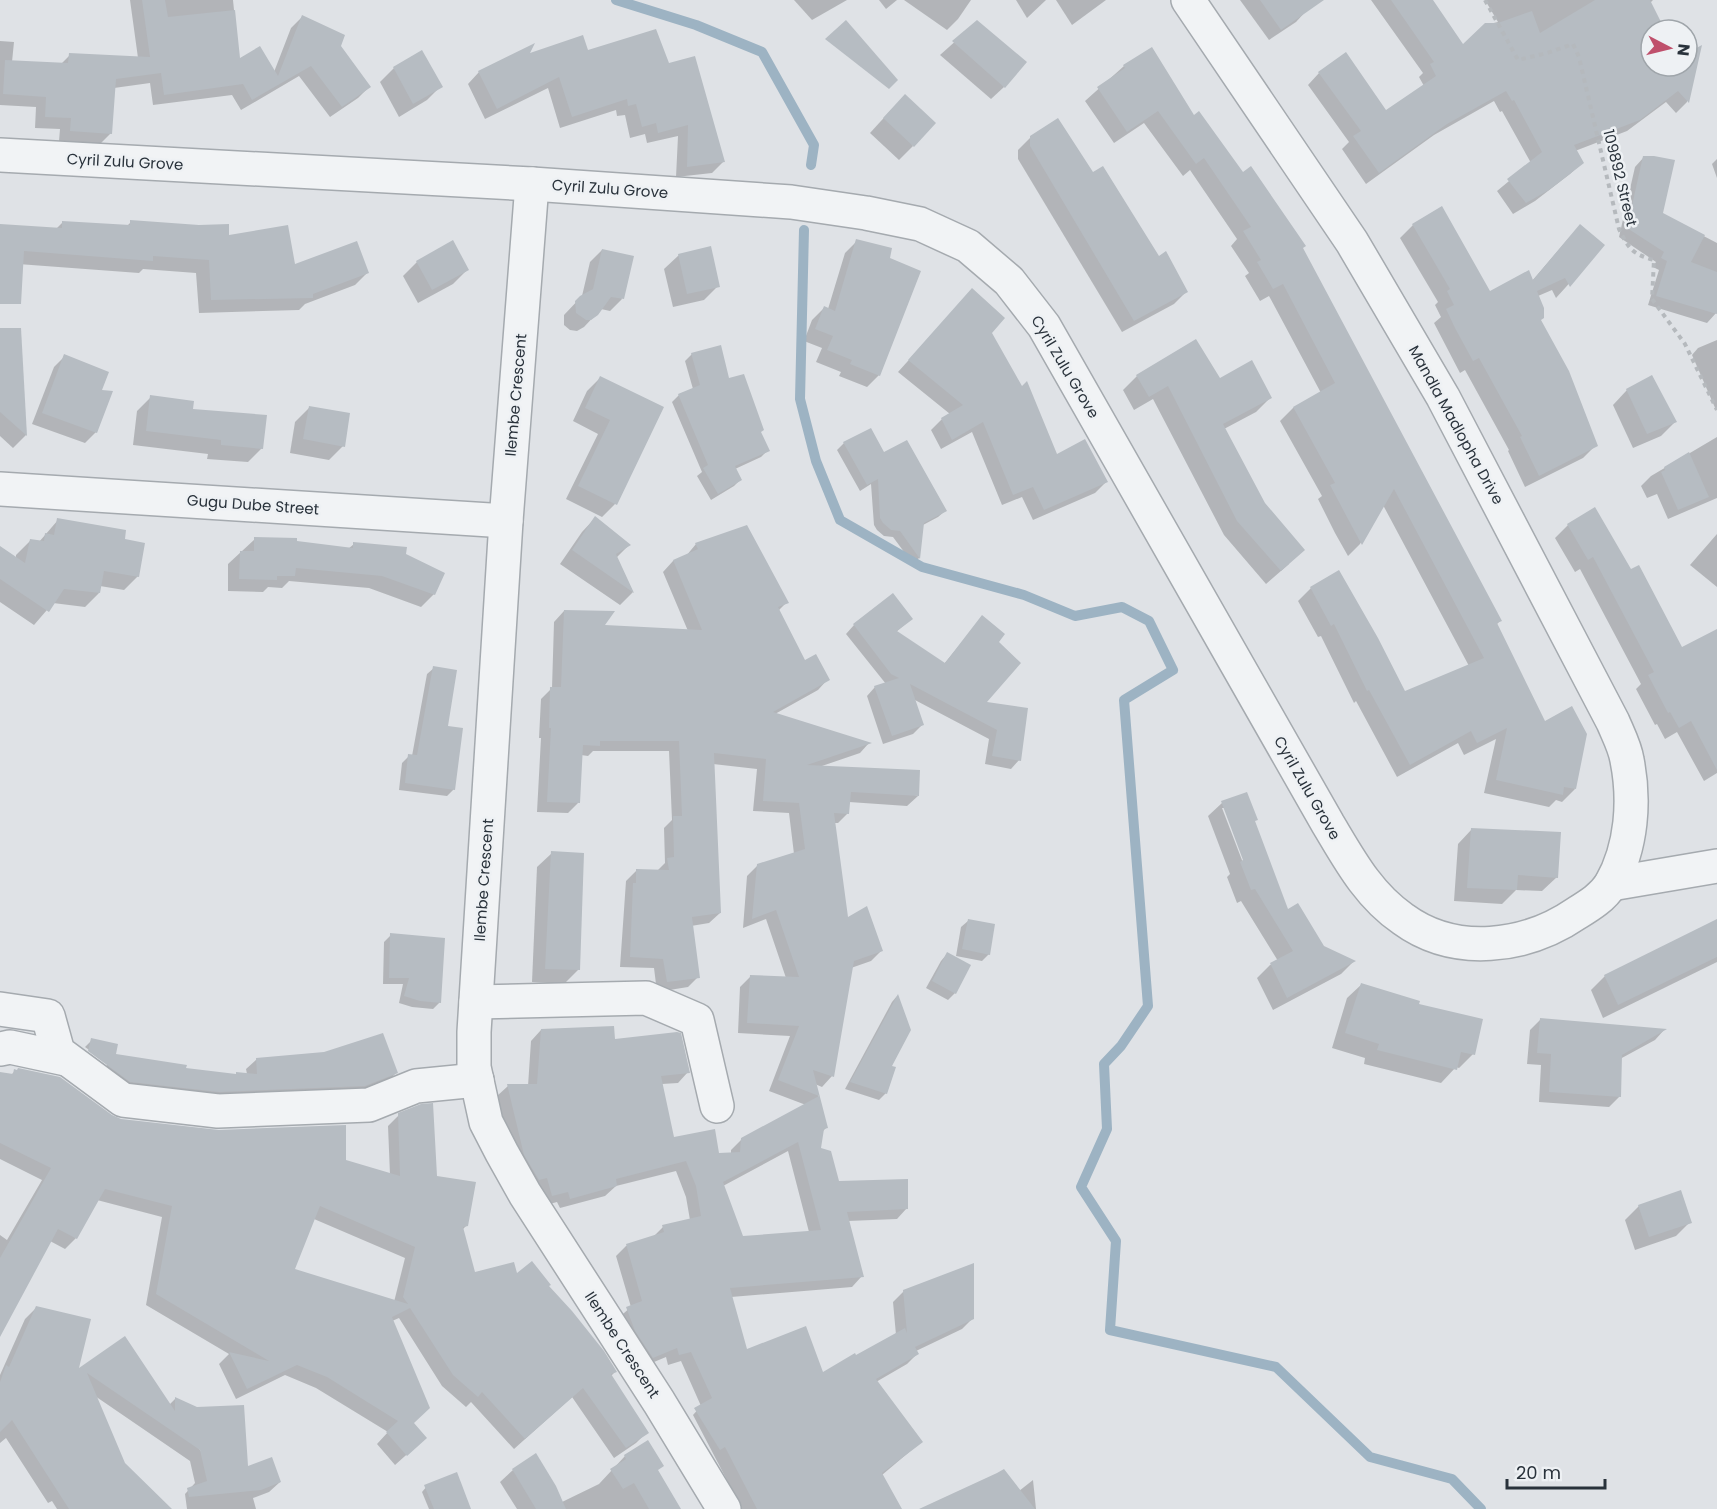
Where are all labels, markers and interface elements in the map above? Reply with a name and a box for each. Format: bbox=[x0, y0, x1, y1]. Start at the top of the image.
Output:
north arrow bbox=[1639, 18, 1699, 78]
text: N bbox=[1671, 42, 1696, 57]
street label: 109892 Street bbox=[1598, 127, 1643, 229]
street label: Cyril Zulu Grove bbox=[66, 148, 184, 175]
street label: Cyril Zulu Grove bbox=[551, 174, 669, 203]
street label: Cyril Zulu Grove bbox=[1026, 311, 1104, 422]
street label: Ilembe Crescent bbox=[500, 333, 531, 457]
street label: Mandla Madlopha Drive bbox=[1404, 342, 1509, 508]
street label: Gugu Dube Street bbox=[186, 489, 320, 520]
street label: Cyril Zulu Grove bbox=[1269, 732, 1346, 843]
street label: Ilembe Crescent bbox=[469, 818, 498, 942]
street label: Ilembe Crescent bbox=[580, 1287, 665, 1402]
scale bar bbox=[1507, 1452, 1604, 1490]
text: 20 m bbox=[1516, 1460, 1561, 1485]

